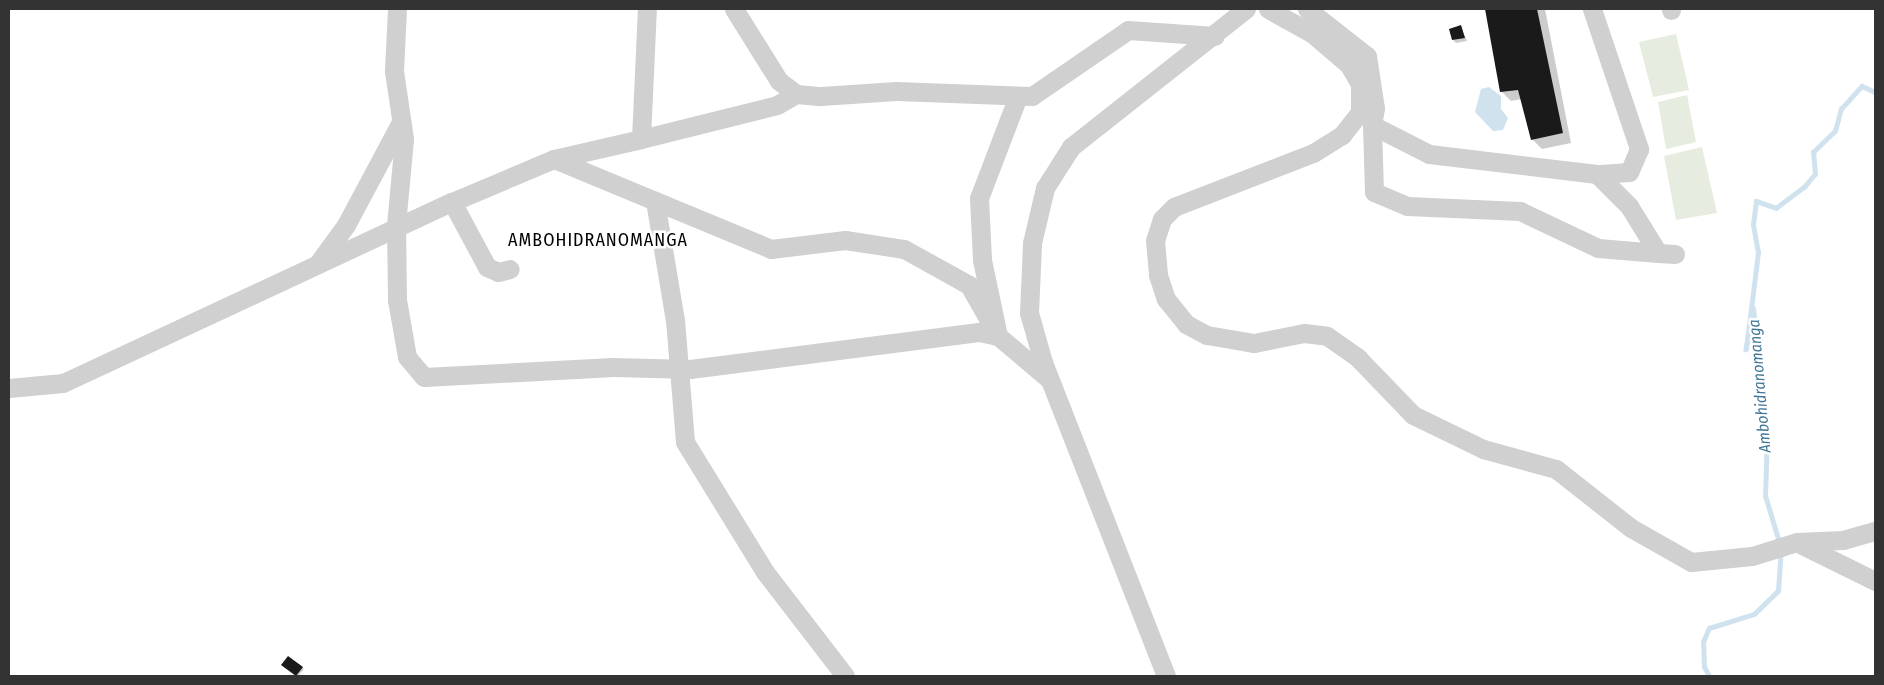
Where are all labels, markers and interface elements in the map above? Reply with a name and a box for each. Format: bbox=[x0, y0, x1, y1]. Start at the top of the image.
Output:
district label: AMBOHIDRANOMANGA bbox=[506, 229, 690, 251]
water label: Ambohidranomanga bbox=[1745, 318, 1775, 454]

